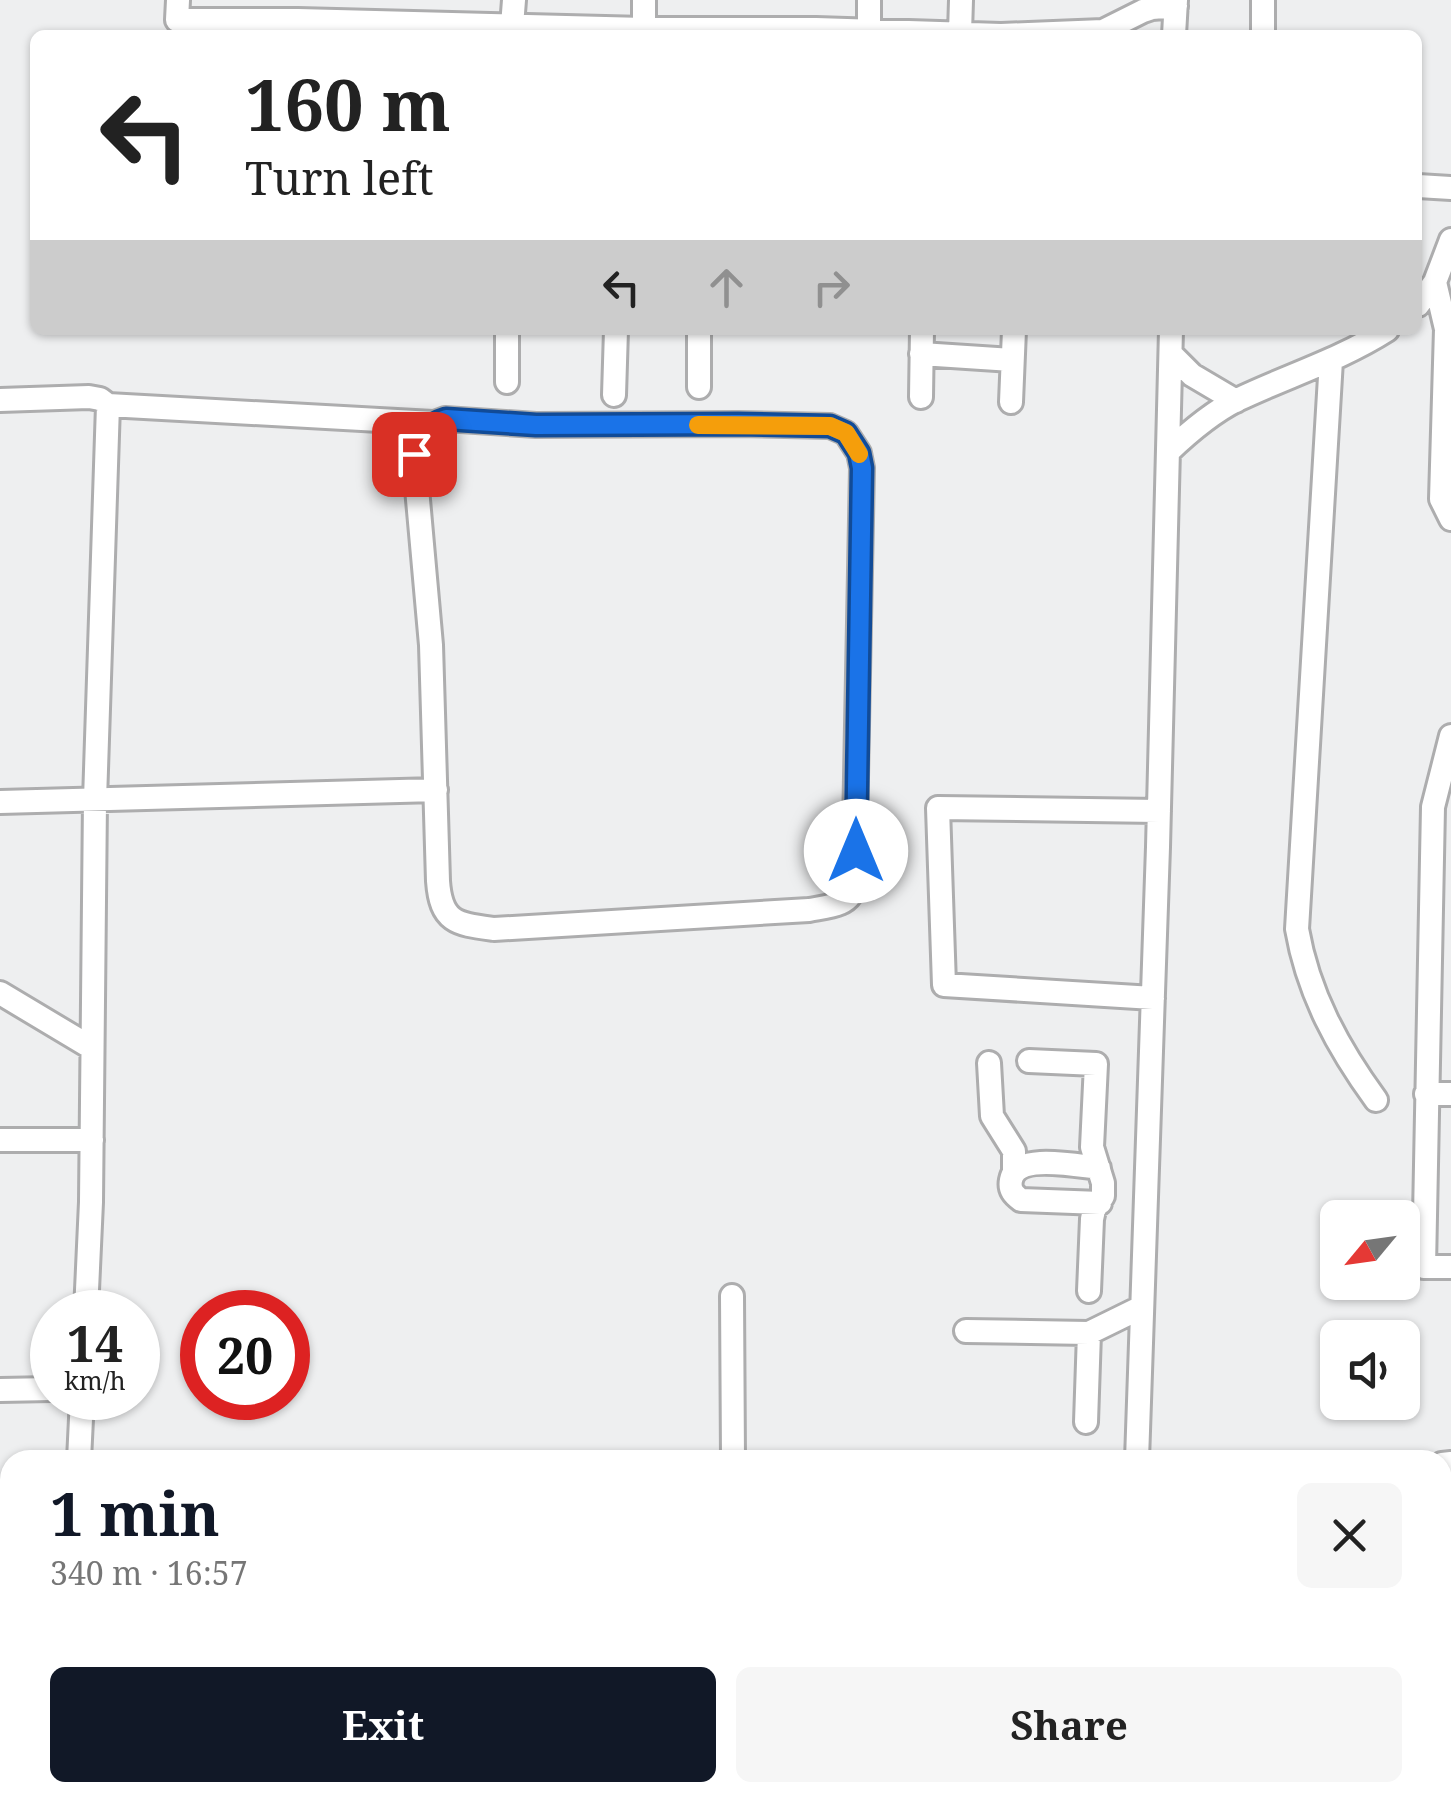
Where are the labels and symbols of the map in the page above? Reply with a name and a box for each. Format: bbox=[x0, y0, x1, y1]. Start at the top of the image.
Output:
pin bbox=[372, 412, 457, 497]
position arrow bbox=[804, 799, 908, 903]
north arrow bbox=[1320, 1200, 1420, 1300]
speed limit sign: 20 bbox=[180, 1290, 310, 1420]

